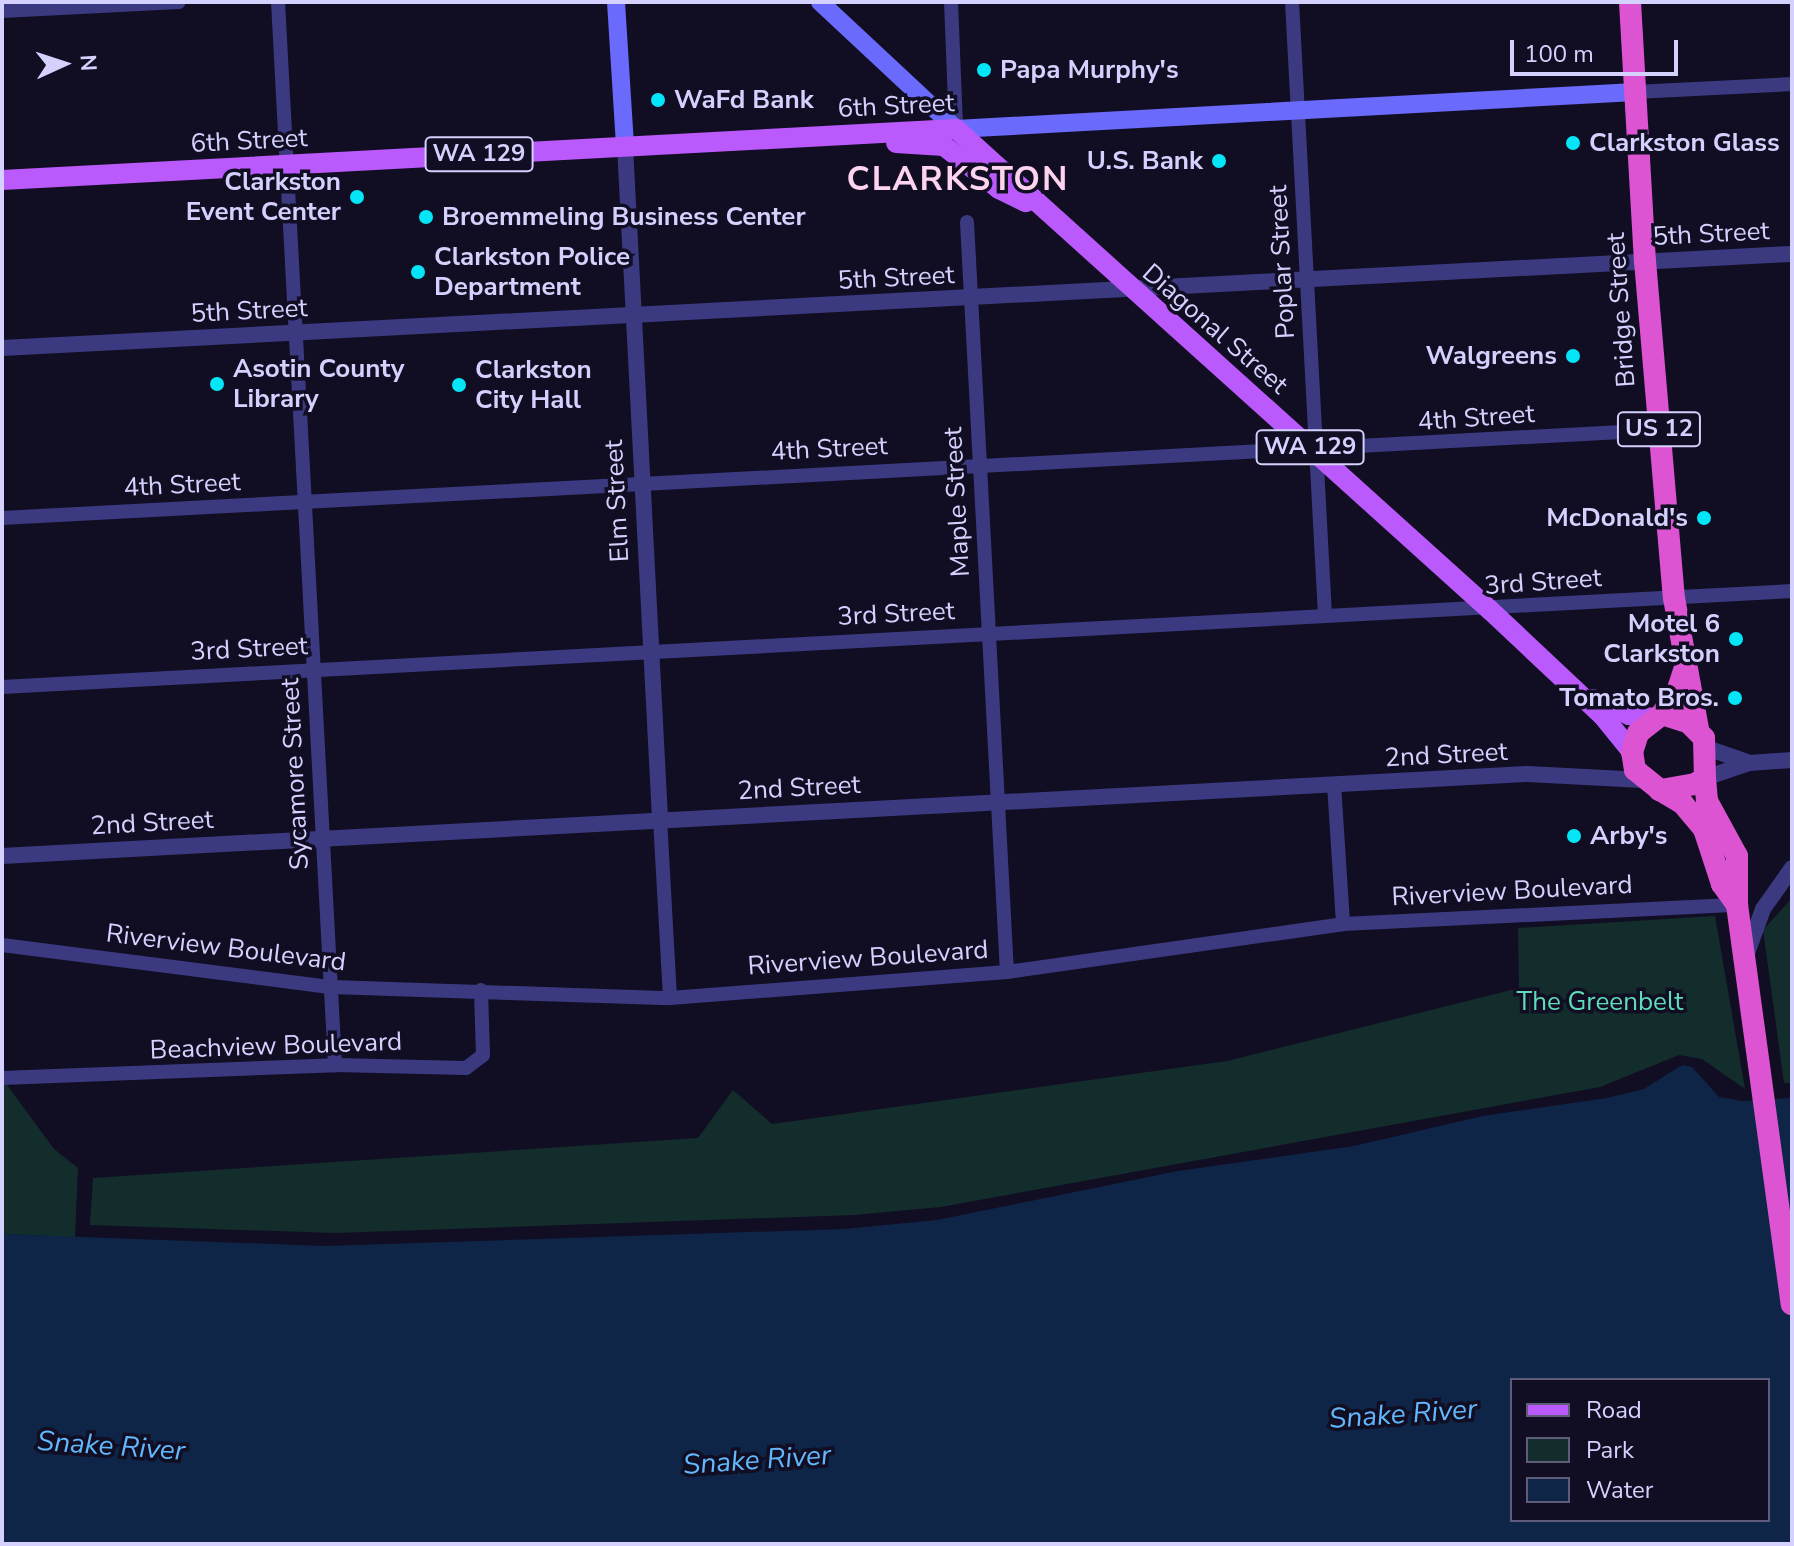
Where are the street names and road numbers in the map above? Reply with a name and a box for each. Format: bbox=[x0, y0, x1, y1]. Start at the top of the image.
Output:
street label: 6th Street bbox=[837, 87, 955, 125]
street label: 6th Street bbox=[190, 122, 308, 160]
road number: WA 129 bbox=[423, 134, 535, 174]
street label: Poplar Street bbox=[1262, 184, 1302, 340]
street label: 5th Street bbox=[1652, 215, 1770, 253]
street label: Bridge Street bbox=[1600, 232, 1642, 388]
street label: Diagonal Street bbox=[1136, 257, 1294, 401]
street label: 5th Street bbox=[837, 259, 955, 297]
street label: 5th Street bbox=[190, 292, 308, 330]
street label: 4th Street bbox=[1417, 398, 1535, 438]
road number: US 12 bbox=[1615, 409, 1703, 449]
street label: Maple Street bbox=[937, 426, 977, 578]
road number: WA 129 bbox=[1254, 427, 1366, 467]
street label: 4th Street bbox=[770, 430, 888, 468]
street label: Elm Street bbox=[598, 439, 636, 563]
street label: 4th Street bbox=[123, 466, 241, 504]
street label: 3rd Street bbox=[1483, 562, 1603, 602]
street label: 3rd Street bbox=[837, 595, 955, 633]
street label: 3rd Street bbox=[190, 630, 308, 668]
street label: Sycamore Street bbox=[274, 677, 316, 871]
street label: 2nd Street bbox=[1384, 736, 1508, 774]
street label: 2nd Street bbox=[737, 769, 861, 807]
street label: 2nd Street bbox=[90, 804, 214, 842]
street label: Riverview Boulevard bbox=[1391, 869, 1633, 913]
street label: Riverview Boulevard bbox=[104, 918, 348, 978]
street label: Riverview Boulevard bbox=[747, 934, 989, 982]
street label: Beachview Boulevard bbox=[149, 1026, 403, 1066]

